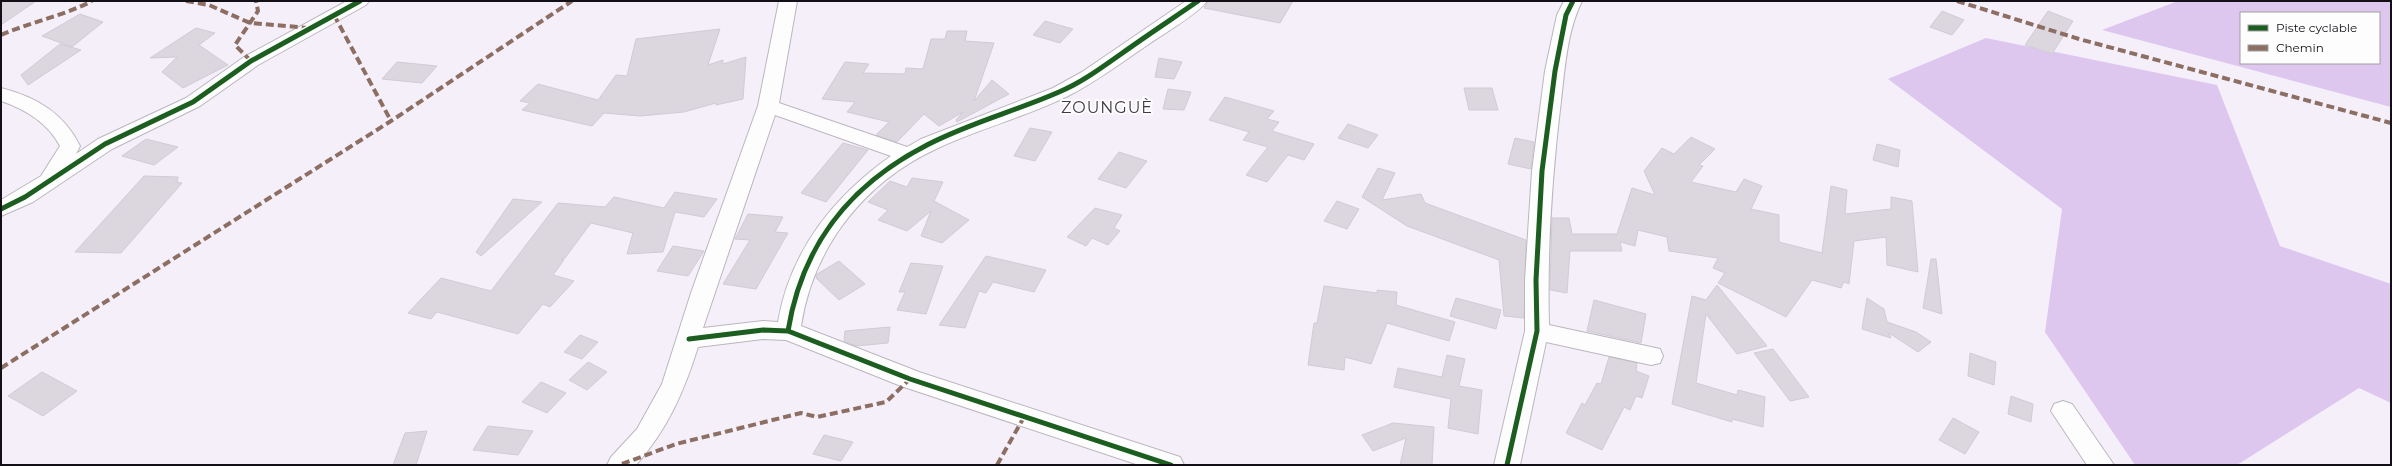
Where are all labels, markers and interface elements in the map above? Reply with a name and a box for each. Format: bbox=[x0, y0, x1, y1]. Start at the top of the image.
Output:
legend bbox=[2240, 12, 2380, 64]
text: Piste cyclable bbox=[2276, 20, 2357, 35]
text: Chemin bbox=[2276, 40, 2324, 55]
district label: ZOUNGUÈ bbox=[1061, 98, 1153, 117]

